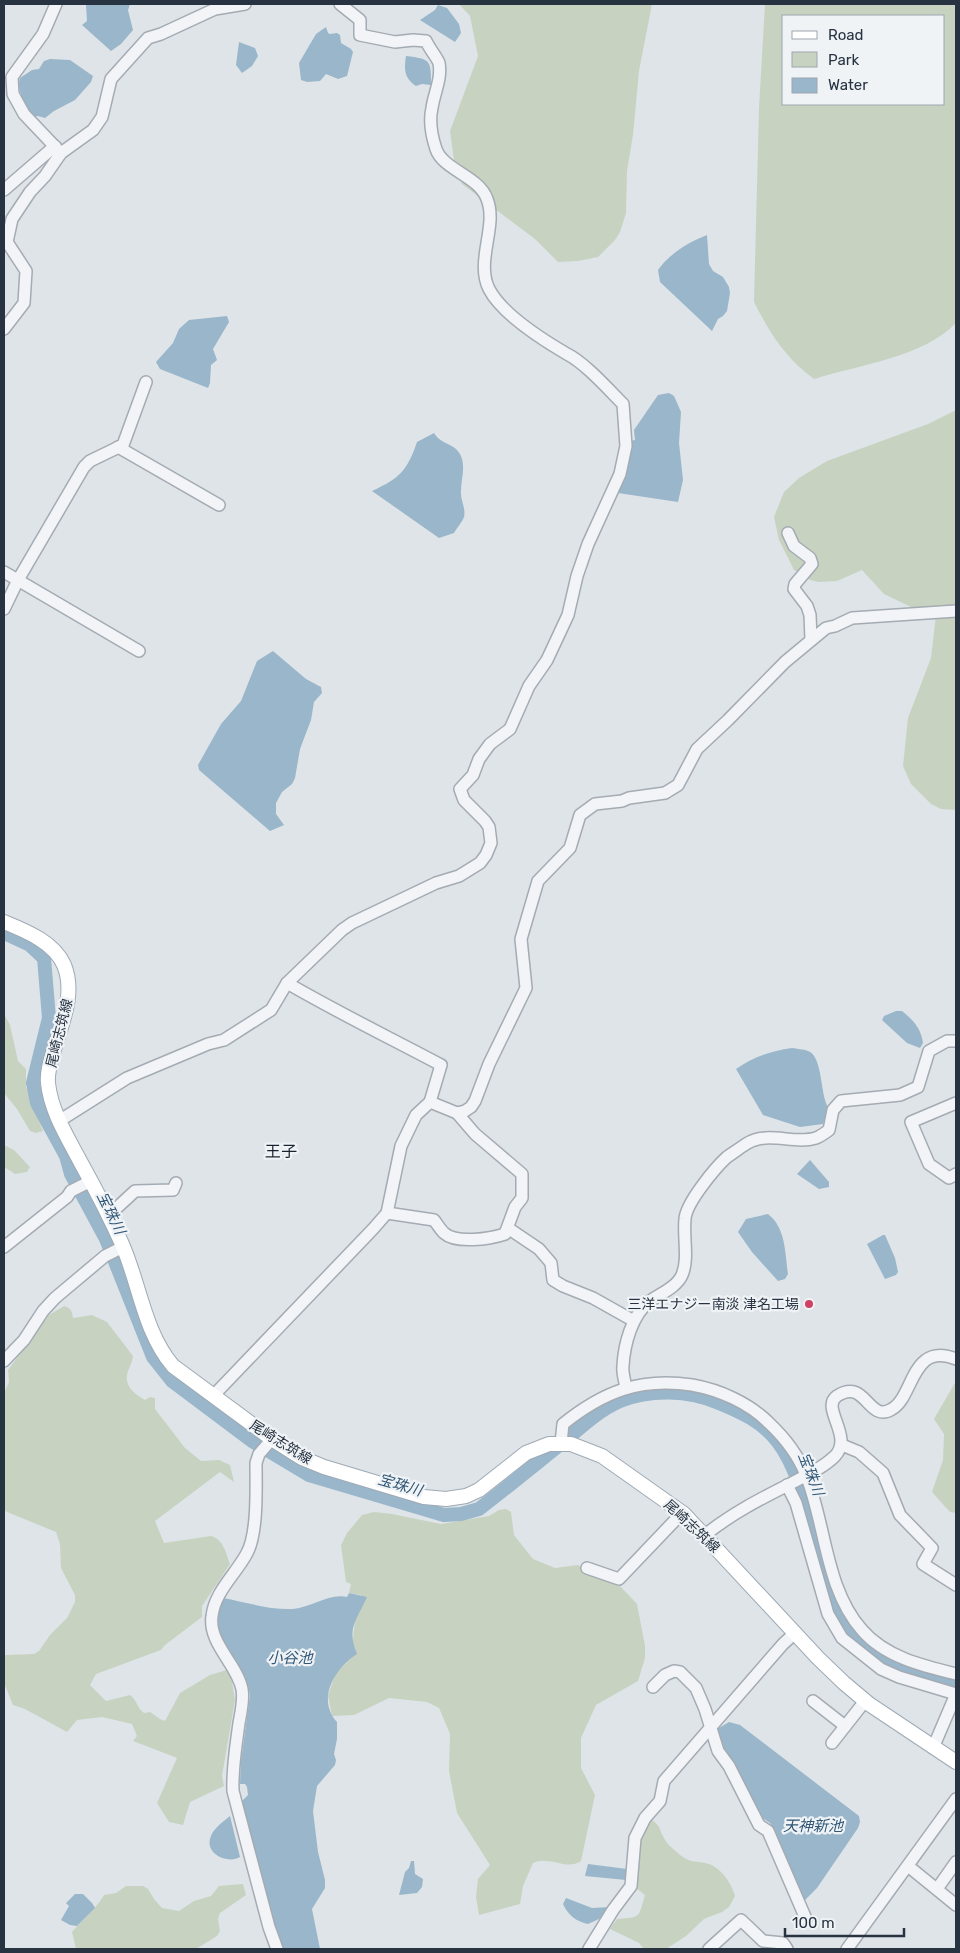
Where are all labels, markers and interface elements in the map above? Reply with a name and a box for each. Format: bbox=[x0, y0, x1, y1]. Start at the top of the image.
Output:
legend bbox=[782, 15, 945, 105]
text: Road bbox=[828, 26, 864, 44]
text: Park bbox=[828, 51, 859, 69]
text: Water bbox=[828, 76, 868, 94]
street label: 尾崎志筑線 bbox=[43, 997, 76, 1069]
district label: 王子 bbox=[265, 1142, 297, 1161]
water label: 宝珠川 bbox=[93, 1189, 130, 1239]
place label: 三洋エナジー南淡 津名工場 bbox=[628, 1296, 799, 1313]
marker: 三洋エナジー南淡 津名工場 bbox=[803, 1298, 815, 1310]
street label: 尾崎志筑線 bbox=[247, 1417, 315, 1468]
water label: 宝珠川 bbox=[795, 1450, 828, 1500]
water label: 宝珠川 bbox=[376, 1470, 426, 1500]
street label: 尾崎志筑線 bbox=[660, 1496, 723, 1556]
water label: 小谷池 bbox=[267, 1649, 314, 1667]
water label: 天神新池 bbox=[783, 1817, 845, 1835]
scale bar bbox=[785, 1906, 904, 1938]
text: 100 m bbox=[792, 1914, 834, 1932]

